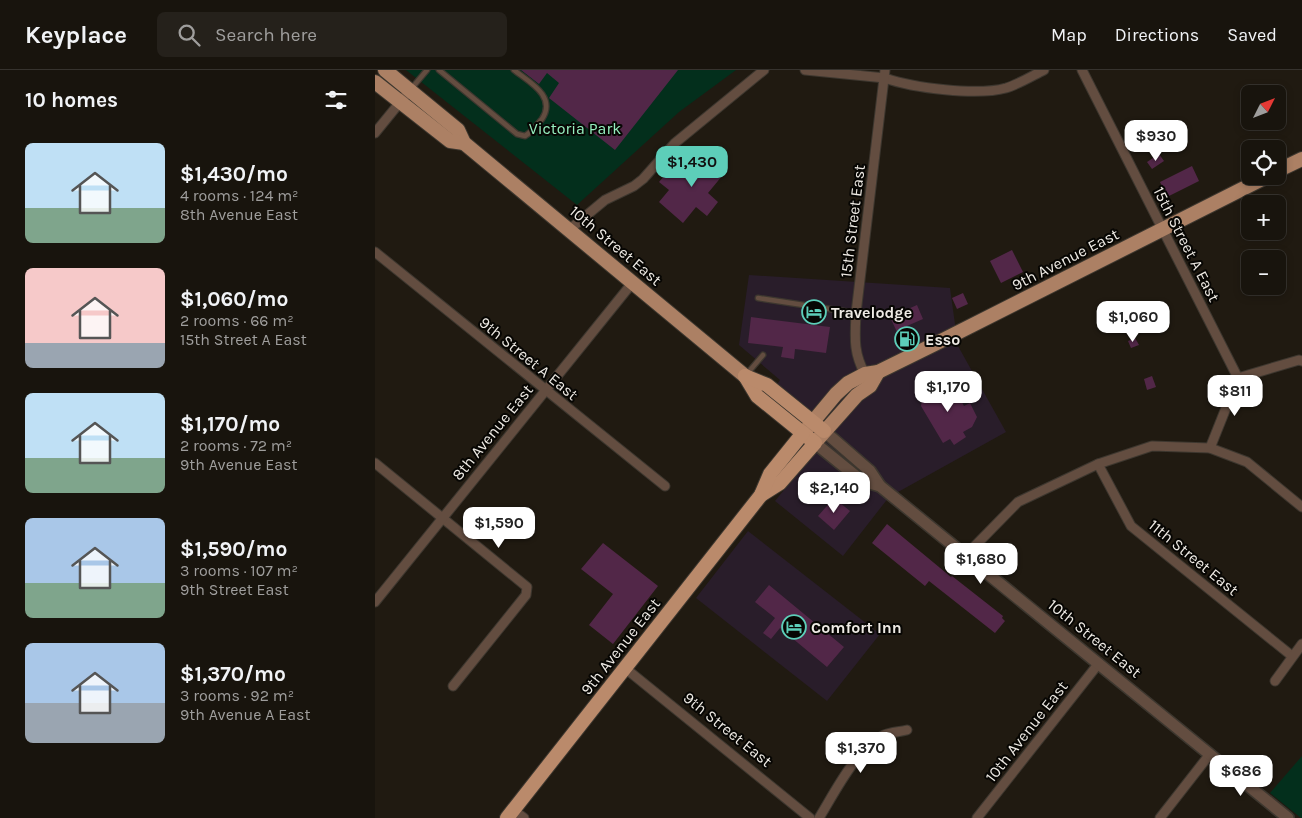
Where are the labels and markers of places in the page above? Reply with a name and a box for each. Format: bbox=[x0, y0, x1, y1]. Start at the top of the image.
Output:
pin: $930 bbox=[1126, 119, 1186, 162]
pin: $1,430 bbox=[651, 146, 733, 188]
hotel icon: Travelodge bbox=[801, 299, 827, 325]
pin: $1,060 bbox=[1092, 300, 1174, 343]
place label: Travelodge bbox=[831, 303, 912, 322]
fuel station icon: Esso bbox=[894, 326, 920, 352]
place label: Esso bbox=[925, 330, 960, 349]
pin: $1,170 bbox=[907, 370, 989, 413]
pin: $811 bbox=[1205, 374, 1265, 417]
pin: $2,140 bbox=[793, 472, 875, 514]
pin: $1,590 bbox=[458, 506, 540, 549]
pin: $1,680 bbox=[940, 542, 1022, 585]
hotel icon: Comfort Inn bbox=[781, 614, 807, 640]
place label: Comfort Inn bbox=[811, 618, 902, 637]
pin: $1,370 bbox=[820, 732, 902, 774]
pin: $686 bbox=[1211, 754, 1271, 797]

